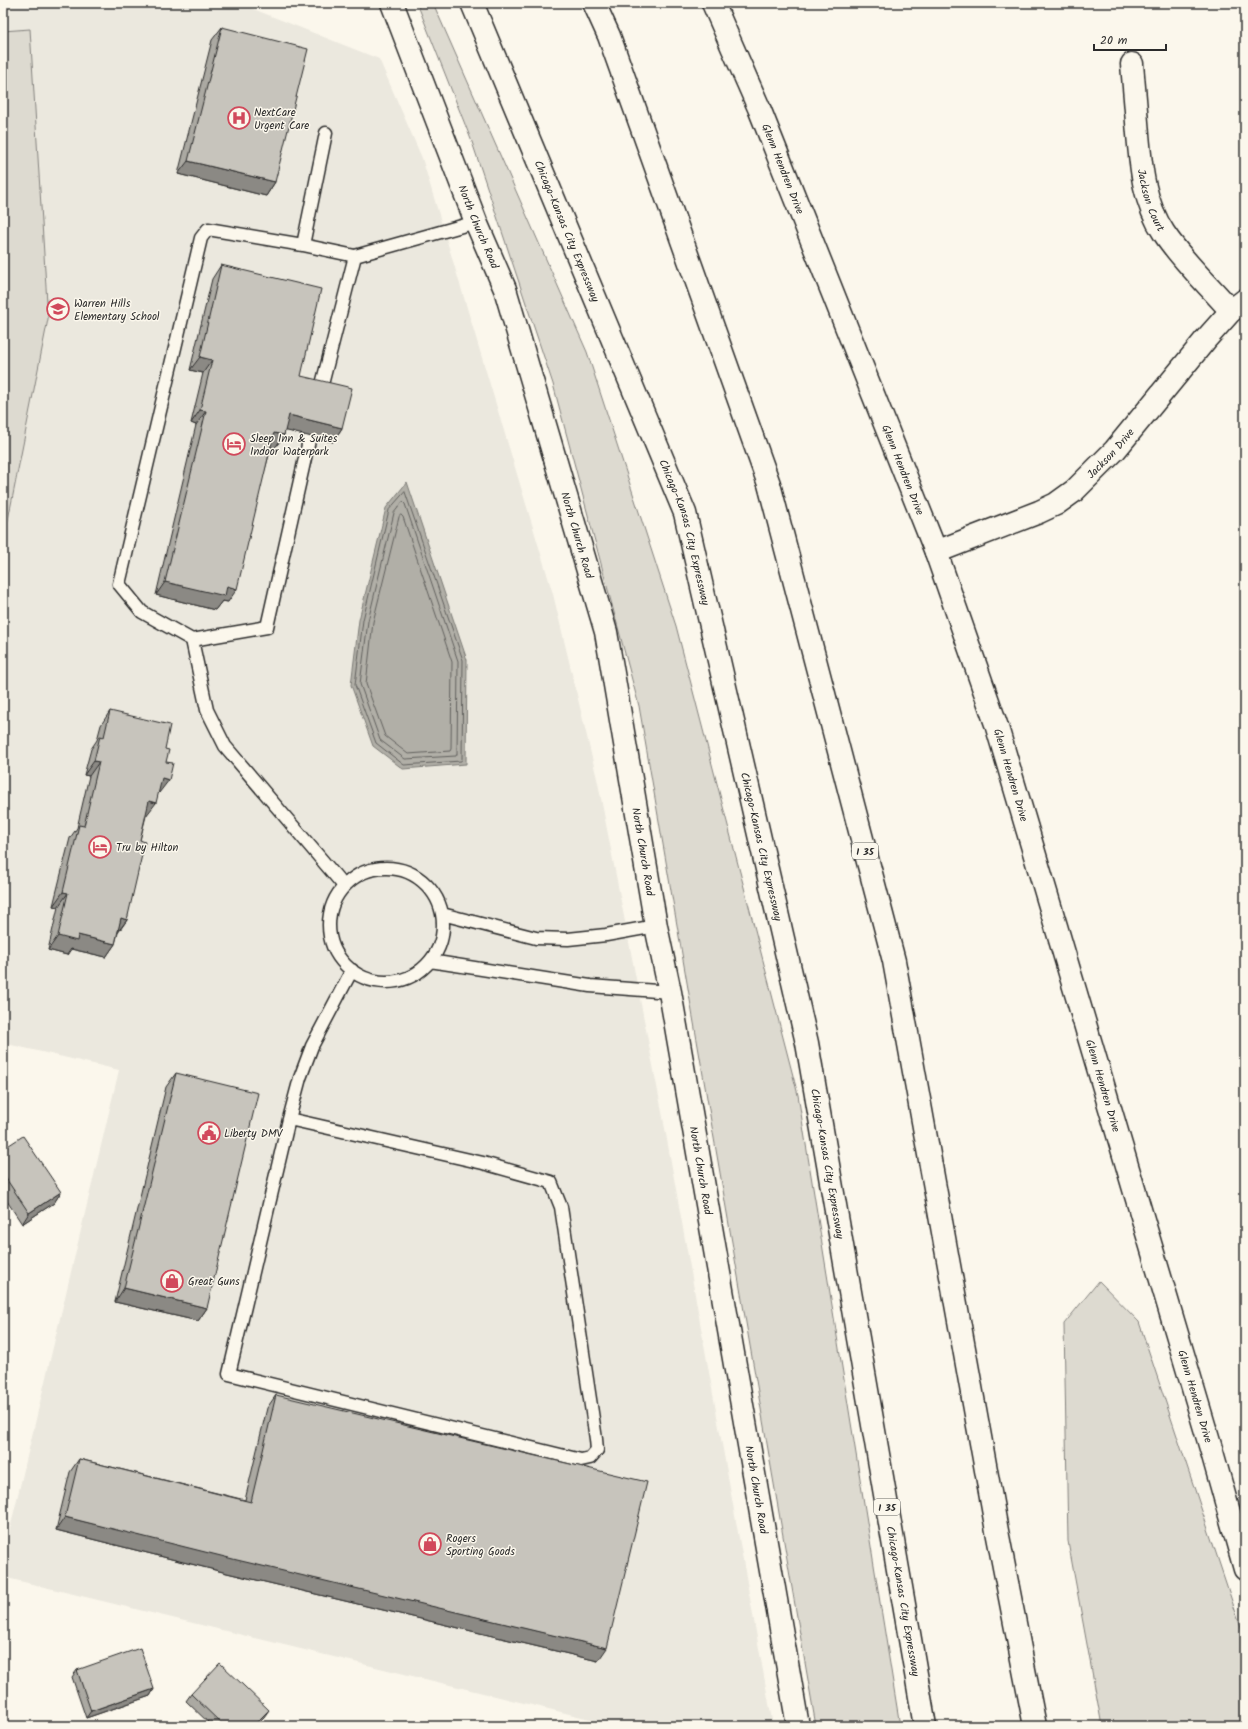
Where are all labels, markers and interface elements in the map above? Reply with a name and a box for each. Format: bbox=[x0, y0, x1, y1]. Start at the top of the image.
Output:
scale bar bbox=[1094, 26, 1166, 52]
text: 20 m bbox=[1100, 31, 1128, 50]
place label: NextCare Urgent Care bbox=[254, 104, 309, 135]
hospital icon: NextCare Urgent Care bbox=[226, 105, 252, 131]
street label: Glenn Hendren Drive bbox=[756, 121, 808, 217]
street label: Chicago-Kansas City Expressway bbox=[529, 158, 604, 306]
street label: Jackson Court bbox=[1132, 168, 1169, 236]
street label: North Church Road bbox=[453, 182, 503, 272]
place label: Warren Hills Elementary School bbox=[74, 295, 160, 326]
school or university icon: Warren Hills Elementary School bbox=[45, 296, 71, 322]
street label: Glenn Hendren Drive bbox=[876, 422, 928, 518]
street label: Jackson Drive bbox=[1083, 425, 1139, 483]
place label: Sleep Inn & Suites Indoor Waterpark bbox=[250, 430, 338, 461]
hotel icon: Sleep Inn & Suites Indoor Waterpark bbox=[221, 431, 247, 457]
street label: Chicago-Kansas City Expressway bbox=[653, 457, 714, 608]
street label: North Church Road bbox=[555, 490, 598, 581]
street label: Glenn Hendren Drive bbox=[988, 727, 1032, 824]
street label: Chicago-Kansas City Expressway bbox=[735, 771, 787, 924]
street label: North Church Road bbox=[626, 806, 659, 898]
hotel icon: Tru by Hilton bbox=[87, 834, 113, 860]
place label: Tru by Hilton bbox=[116, 839, 178, 857]
road number: I 35 bbox=[852, 843, 878, 859]
street label: Glenn Hendren Drive bbox=[1080, 1037, 1125, 1135]
street label: Chicago-Kansas City Expressway bbox=[805, 1087, 849, 1241]
public building icon: Liberty DMV bbox=[196, 1120, 222, 1146]
place label: Liberty DMV bbox=[224, 1125, 284, 1143]
street label: North Church Road bbox=[684, 1125, 717, 1217]
shop icon: Great Guns bbox=[159, 1268, 185, 1294]
place label: Great Guns bbox=[188, 1273, 240, 1291]
street label: Glenn Hendren Drive bbox=[1172, 1348, 1217, 1445]
street label: North Church Road bbox=[739, 1444, 772, 1536]
road number: I 35 bbox=[874, 1499, 900, 1515]
street label: Chicago-Kansas City Expressway bbox=[881, 1525, 924, 1679]
place label: Rogers Sporting Goods bbox=[446, 1530, 515, 1561]
shop icon: Rogers Sporting Goods bbox=[417, 1531, 443, 1557]

